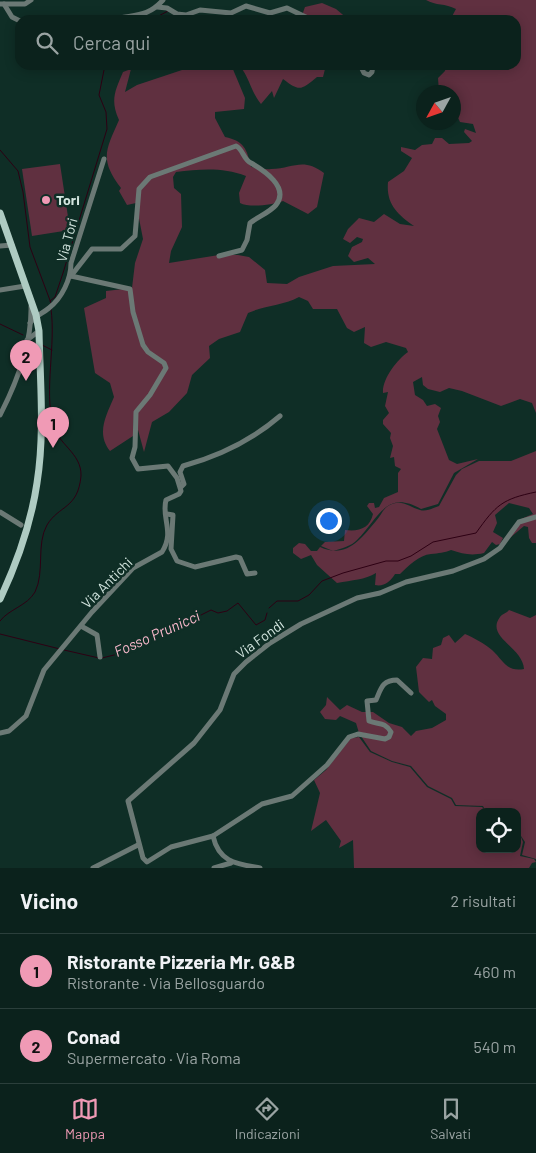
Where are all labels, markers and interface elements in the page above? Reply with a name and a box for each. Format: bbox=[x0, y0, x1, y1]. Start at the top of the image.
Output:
search box bbox=[15, 15, 521, 70]
icon: search bbox=[33, 29, 61, 57]
text: Cerca qui bbox=[73, 31, 150, 54]
north arrow bbox=[416, 85, 461, 130]
place label: Tori bbox=[56, 191, 80, 208]
marker: Tori bbox=[40, 194, 52, 206]
street label: Via Tori bbox=[52, 216, 81, 264]
pin: 2 bbox=[10, 340, 42, 381]
pin: 1 bbox=[37, 407, 69, 448]
your location bbox=[316, 508, 342, 534]
street label: Via Antichi bbox=[78, 554, 136, 612]
water label: Fosso Prunicci bbox=[111, 606, 203, 660]
street label: Via Fondi bbox=[232, 615, 287, 662]
map controls bbox=[476, 808, 521, 853]
button: locate bbox=[476, 808, 521, 853]
text: Vicino bbox=[20, 888, 78, 913]
text: 2 risultati bbox=[451, 891, 516, 910]
text: Ristorante Pizzeria Mr. G&B bbox=[67, 950, 295, 973]
text: 1 bbox=[33, 962, 39, 981]
text: 460 m bbox=[473, 962, 516, 981]
text: Ristorante · Via Bellosguardo bbox=[67, 973, 265, 992]
text: Conad bbox=[67, 1025, 120, 1048]
text: 2 bbox=[32, 1037, 40, 1056]
text: 540 m bbox=[473, 1037, 516, 1056]
text: Supermercato · Via Roma bbox=[67, 1048, 241, 1067]
tab: Mappa bbox=[65, 1095, 105, 1142]
tab: Indicazioni bbox=[235, 1095, 300, 1142]
tab: Salvati bbox=[430, 1095, 471, 1142]

